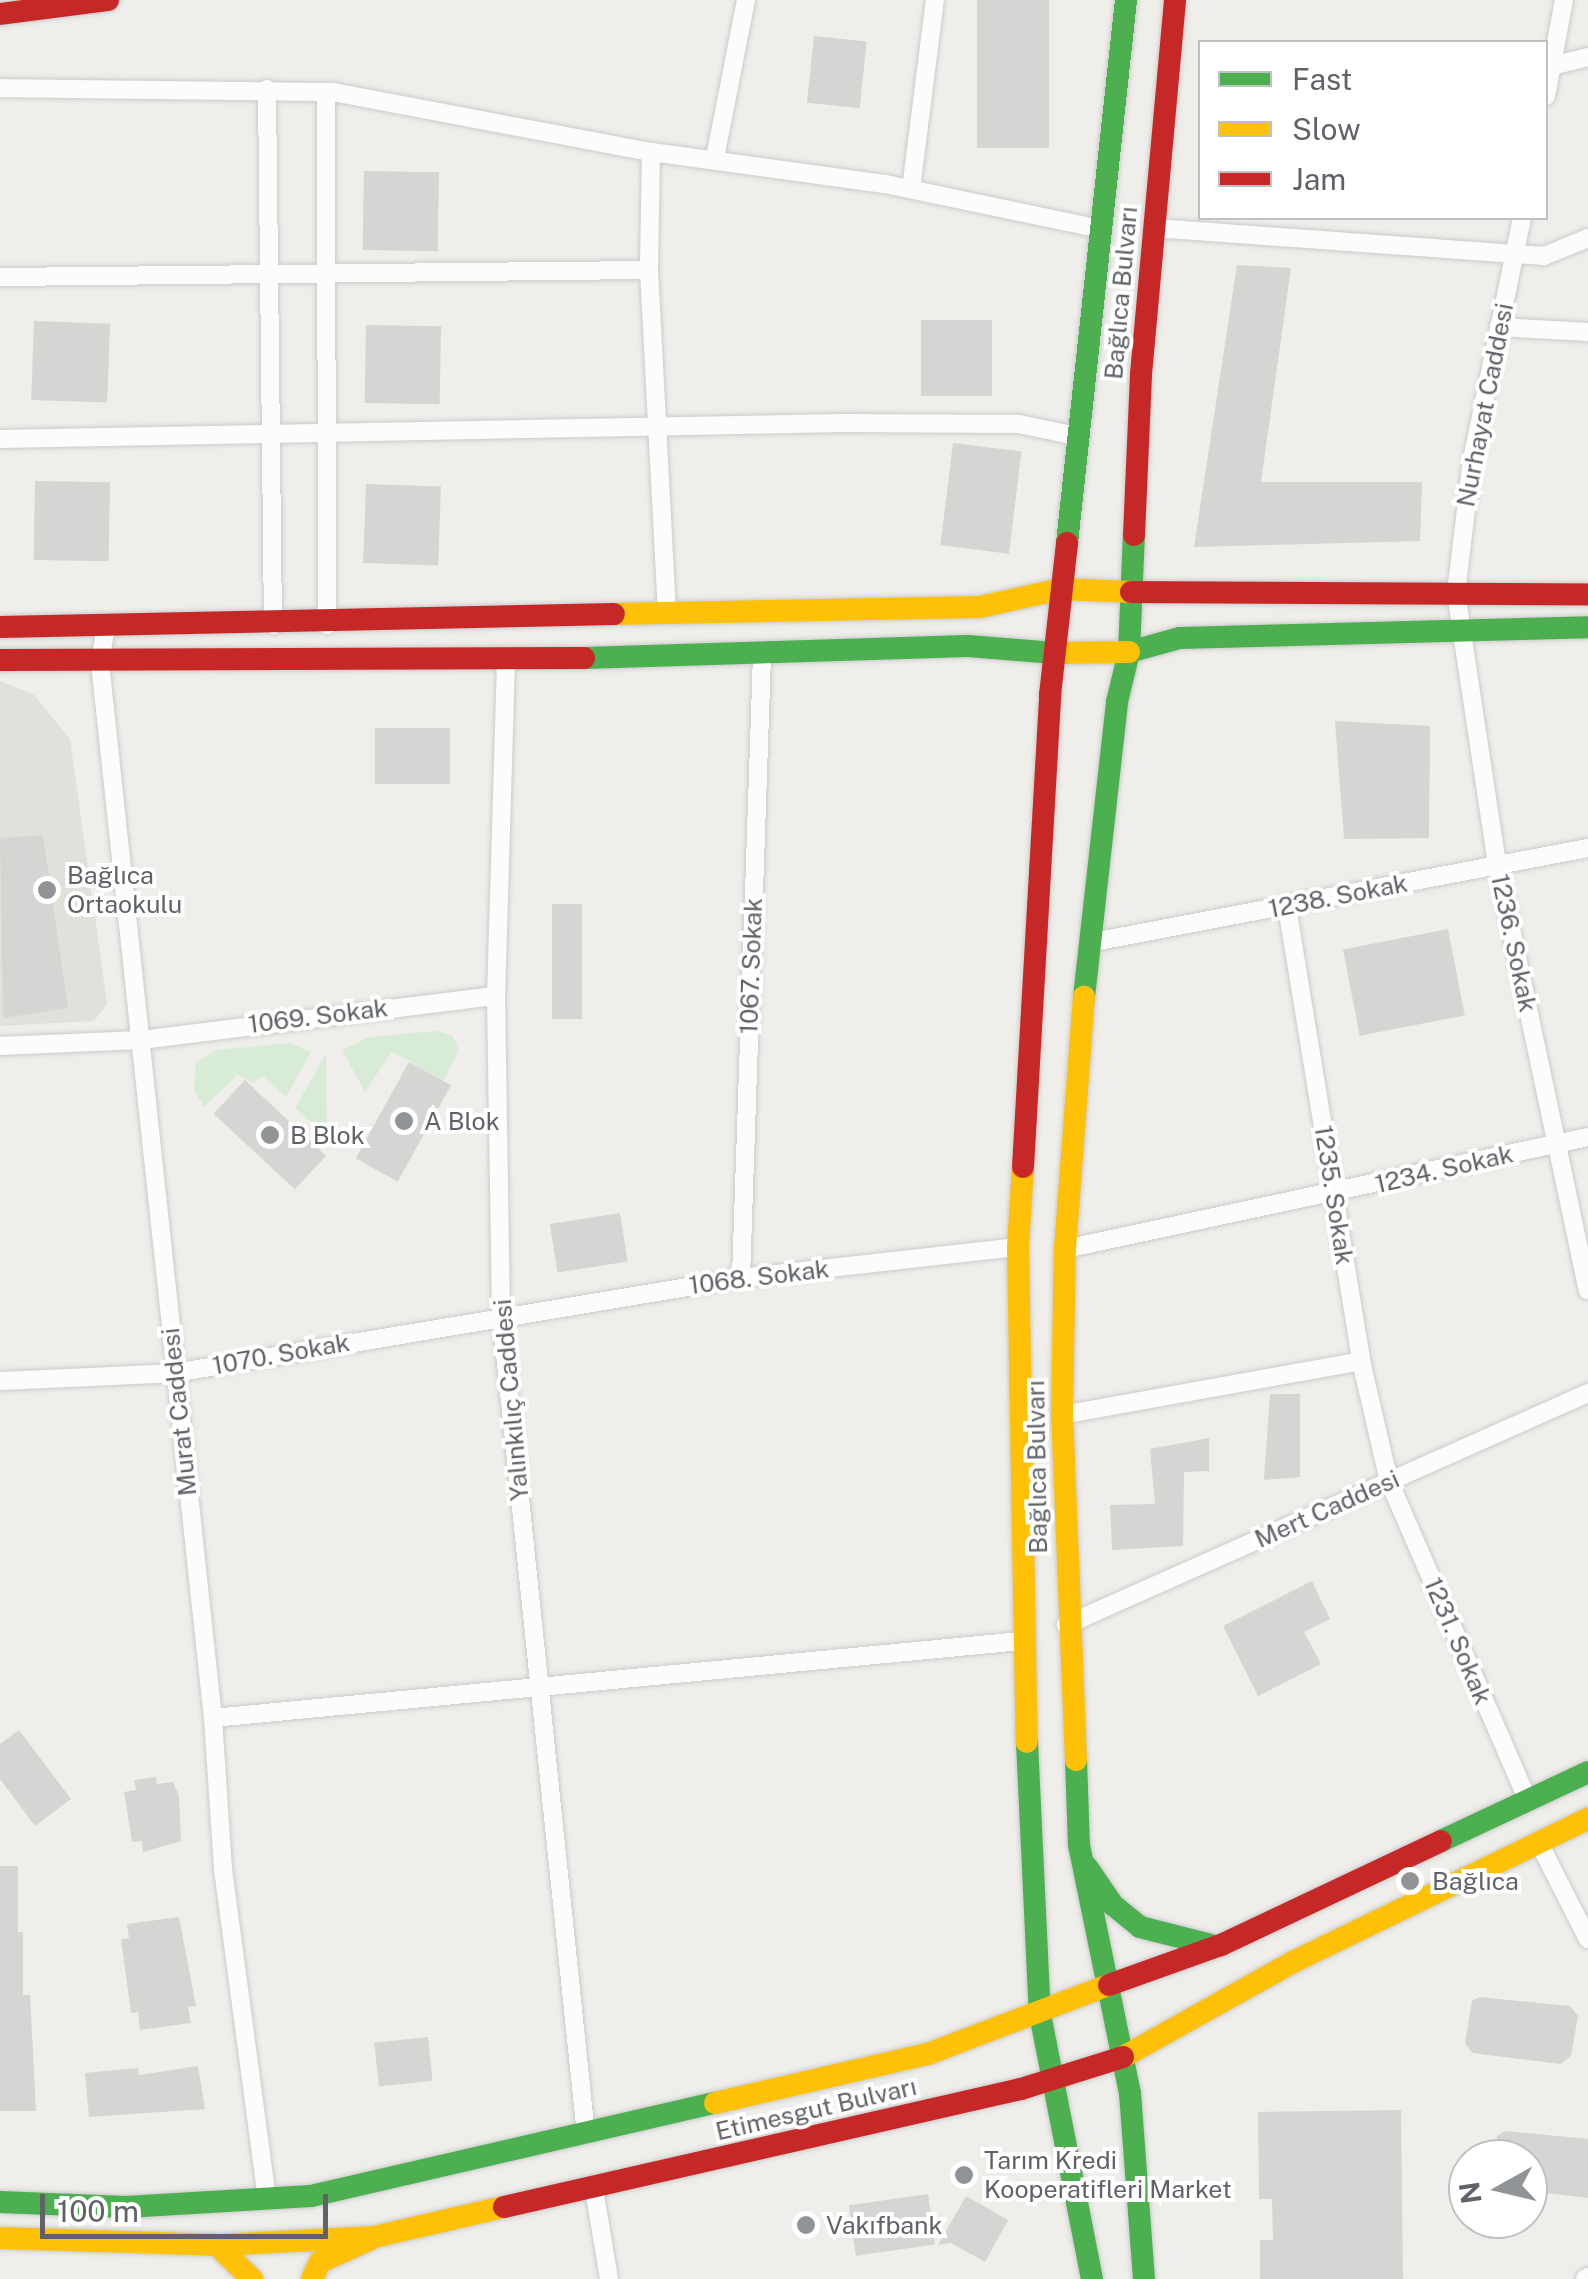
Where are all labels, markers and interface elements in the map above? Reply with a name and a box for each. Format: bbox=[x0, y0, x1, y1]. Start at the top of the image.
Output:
legend bbox=[1198, 40, 1548, 220]
text: Fast bbox=[1292, 61, 1352, 97]
text: Slow bbox=[1292, 111, 1361, 147]
text: Jam bbox=[1292, 161, 1346, 197]
street label: Bağlıca Bulvarı bbox=[1098, 205, 1144, 381]
street label: Nurhayat Caddesi bbox=[1451, 301, 1519, 509]
place label: Bağlıca Ortaokulu bbox=[67, 861, 182, 920]
street label: 1238. Sokak bbox=[1266, 868, 1410, 924]
street label: 1236. Sokak bbox=[1485, 871, 1543, 1015]
marker: Bağlıca Ortaokulu bbox=[36, 879, 58, 901]
street label: 1067. Sokak bbox=[734, 897, 768, 1035]
street label: 1069. Sokak bbox=[246, 993, 390, 1039]
place label: A Blok bbox=[424, 1106, 500, 1136]
marker: A Blok bbox=[393, 1110, 415, 1132]
place label: B Blok bbox=[290, 1120, 365, 1150]
street label: 1235. Sokak bbox=[1308, 1123, 1360, 1267]
marker: B Blok bbox=[259, 1124, 281, 1146]
street label: 1234. Sokak bbox=[1372, 1139, 1516, 1199]
street label: 1068. Sokak bbox=[687, 1254, 831, 1300]
street label: Yalınkılıç Caddesi bbox=[487, 1298, 535, 1502]
street label: Murat Caddesi bbox=[155, 1326, 203, 1498]
street label: 1070. Sokak bbox=[210, 1327, 352, 1381]
street label: Bağlıca Bulvarı bbox=[1020, 1380, 1054, 1554]
street label: Mert Caddesi bbox=[1250, 1464, 1404, 1554]
street label: 1231. Sokak bbox=[1418, 1573, 1498, 1709]
place label: Bağlıca bbox=[1432, 1866, 1519, 1896]
marker: Bağlıca bbox=[1397, 1868, 1423, 1894]
street label: Etimesgut Bulvarı bbox=[713, 2071, 919, 2147]
north arrow bbox=[1448, 2139, 1548, 2239]
place label: Tarım Kredi Kooperatifleri Market bbox=[984, 2146, 1232, 2205]
marker: Tarım Kredi Kooperatifleri Market bbox=[953, 2164, 975, 2186]
scale bar bbox=[45, 2174, 332, 2236]
text: N bbox=[1452, 2180, 1488, 2206]
text: 100 m bbox=[57, 2193, 139, 2229]
place label: Vakıfbank bbox=[826, 2210, 943, 2240]
marker: Vakıfbank bbox=[795, 2214, 817, 2236]

